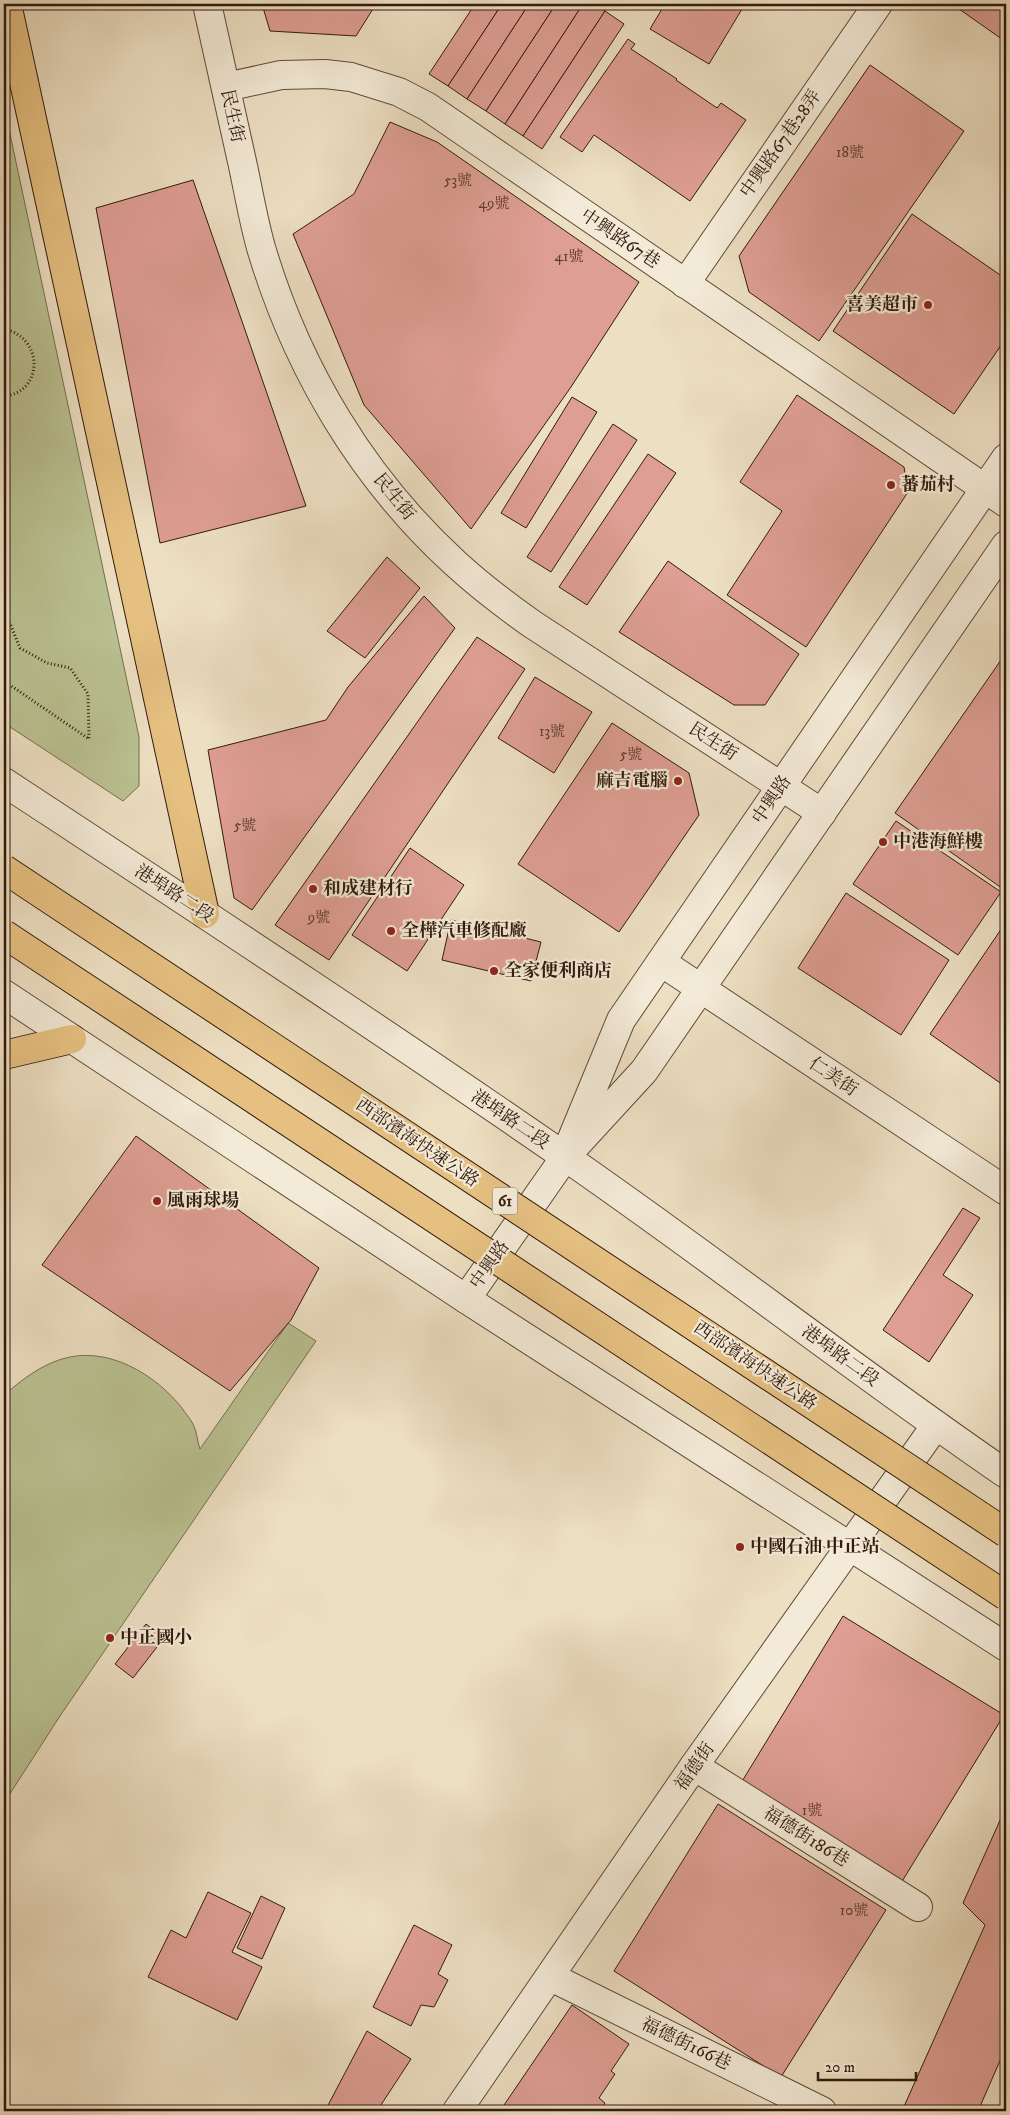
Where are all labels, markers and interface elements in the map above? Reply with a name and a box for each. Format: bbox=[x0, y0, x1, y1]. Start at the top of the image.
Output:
street label: 中興路67巷28弄 bbox=[736, 86, 826, 202]
street label: 民生街 bbox=[216, 87, 248, 145]
house number: 18號 bbox=[836, 143, 864, 162]
house number: 53號 bbox=[444, 171, 472, 190]
house number: 49號 bbox=[478, 194, 510, 213]
street label: 中興路67巷 bbox=[576, 204, 664, 274]
house number: 41號 bbox=[554, 247, 584, 266]
place label: 喜美超市 bbox=[846, 294, 918, 316]
marker: 喜美超市 bbox=[922, 299, 934, 311]
street label: 民生街 bbox=[368, 469, 420, 525]
place label: 蕃茄村 bbox=[901, 474, 955, 496]
marker: 蕃茄村 bbox=[885, 479, 897, 491]
street label: 民生街 bbox=[684, 718, 742, 766]
house number: 13號 bbox=[539, 722, 565, 741]
house number: 5號 bbox=[620, 745, 642, 764]
place label: 麻吉電腦 bbox=[596, 770, 668, 792]
street label: 中興路 bbox=[748, 771, 796, 829]
marker: 麻吉電腦 bbox=[672, 775, 684, 787]
house number: 5號 bbox=[234, 816, 256, 835]
place label: 中港海鮮樓 bbox=[893, 831, 983, 853]
marker: 中港海鮮樓 bbox=[877, 836, 889, 848]
street label: 港埠路二段 bbox=[130, 860, 218, 928]
place label: 和成建材行 bbox=[323, 878, 413, 900]
marker: 和成建材行 bbox=[307, 883, 319, 895]
house number: 9號 bbox=[307, 908, 330, 927]
place label: 全樺汽車修配廠 bbox=[401, 920, 527, 942]
marker: 全樺汽車修配廠 bbox=[385, 925, 397, 937]
place label: 全家便利商店 bbox=[504, 960, 612, 982]
marker: 全家便利商店 bbox=[488, 965, 500, 977]
street label: 仁美街 bbox=[804, 1053, 862, 1101]
street label: 港埠路二段 bbox=[467, 1086, 553, 1154]
street label: 西部濱海快速公路 bbox=[351, 1094, 483, 1192]
road number: 61 bbox=[492, 1188, 518, 1214]
place label: 風雨球場 bbox=[167, 1190, 239, 1212]
marker: 風雨球場 bbox=[151, 1195, 163, 1207]
street label: 中興路 bbox=[466, 1237, 514, 1293]
street label: 西部濱海快速公路 bbox=[689, 1317, 821, 1415]
street label: 港埠路二段 bbox=[797, 1321, 883, 1391]
place label: 中國石油 中正站 bbox=[750, 1536, 880, 1558]
marker: 中國石油 中正站 bbox=[734, 1541, 746, 1553]
place label: 中正國小 bbox=[120, 1627, 192, 1649]
marker: 中正國小 bbox=[104, 1632, 116, 1644]
street label: 福德街 bbox=[671, 1739, 719, 1795]
house number: 1號 bbox=[802, 1801, 822, 1820]
street label: 福德街186巷 bbox=[759, 1802, 853, 1872]
house number: 10號 bbox=[840, 1901, 868, 1920]
street label: 福德街166巷 bbox=[637, 2013, 735, 2075]
scale bar bbox=[818, 2050, 915, 2082]
text: 20 m bbox=[825, 2058, 855, 2077]

